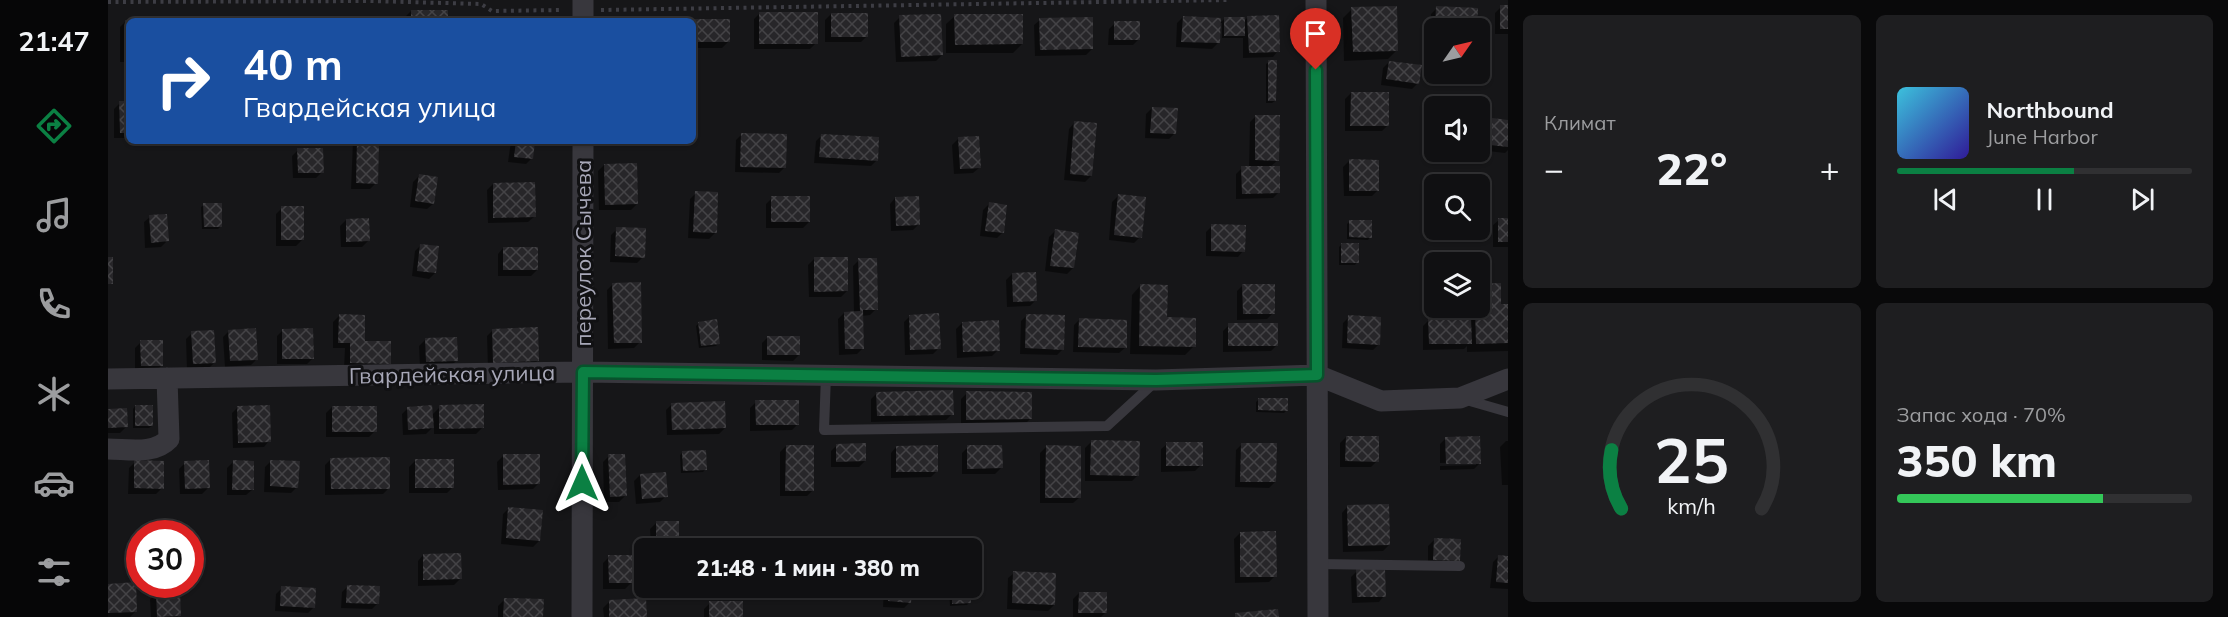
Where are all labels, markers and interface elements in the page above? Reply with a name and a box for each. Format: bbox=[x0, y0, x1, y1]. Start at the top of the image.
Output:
pin bbox=[1290, 8, 1341, 70]
icon: arrive bbox=[1299, 17, 1332, 50]
north arrow bbox=[1424, 18, 1490, 84]
map controls bbox=[1424, 18, 1490, 318]
text: 21:47 bbox=[18, 24, 90, 58]
text: 40 m bbox=[243, 38, 343, 91]
icon: right bbox=[144, 42, 222, 120]
text: Гвардейская улица bbox=[243, 90, 496, 124]
button: sound bbox=[1424, 96, 1490, 162]
text: Northbound bbox=[1987, 96, 2114, 124]
icon: directions bbox=[33, 105, 75, 147]
text: Климат bbox=[1544, 110, 1616, 135]
text: June Harbor bbox=[1987, 124, 2098, 149]
text: 22° bbox=[1656, 140, 1727, 196]
text: − bbox=[1544, 148, 1564, 189]
text: + bbox=[1820, 148, 1840, 189]
street label: переулок Сычева bbox=[569, 160, 597, 346]
button: search bbox=[1424, 174, 1490, 240]
icon: previous bbox=[1929, 183, 1962, 216]
icon: pause bbox=[2028, 183, 2061, 216]
icon: next bbox=[2126, 183, 2159, 216]
icon: music bbox=[33, 194, 75, 236]
button: layers bbox=[1424, 252, 1490, 318]
icon: phone bbox=[33, 283, 75, 325]
street label: Гвардейская улица bbox=[348, 358, 556, 390]
icon: climate bbox=[33, 373, 75, 415]
text: Запас хода · 70% bbox=[1897, 402, 2066, 427]
text: 25 bbox=[1654, 420, 1729, 499]
text: 350 km bbox=[1897, 432, 2057, 488]
position arrow bbox=[550, 451, 614, 515]
icon: car bbox=[33, 462, 75, 504]
text: km/h bbox=[1667, 493, 1716, 520]
speed limit sign: 30 bbox=[126, 520, 204, 598]
icon: filters bbox=[33, 551, 75, 593]
text: 21:48 · 1 мин · 380 m bbox=[696, 554, 920, 582]

